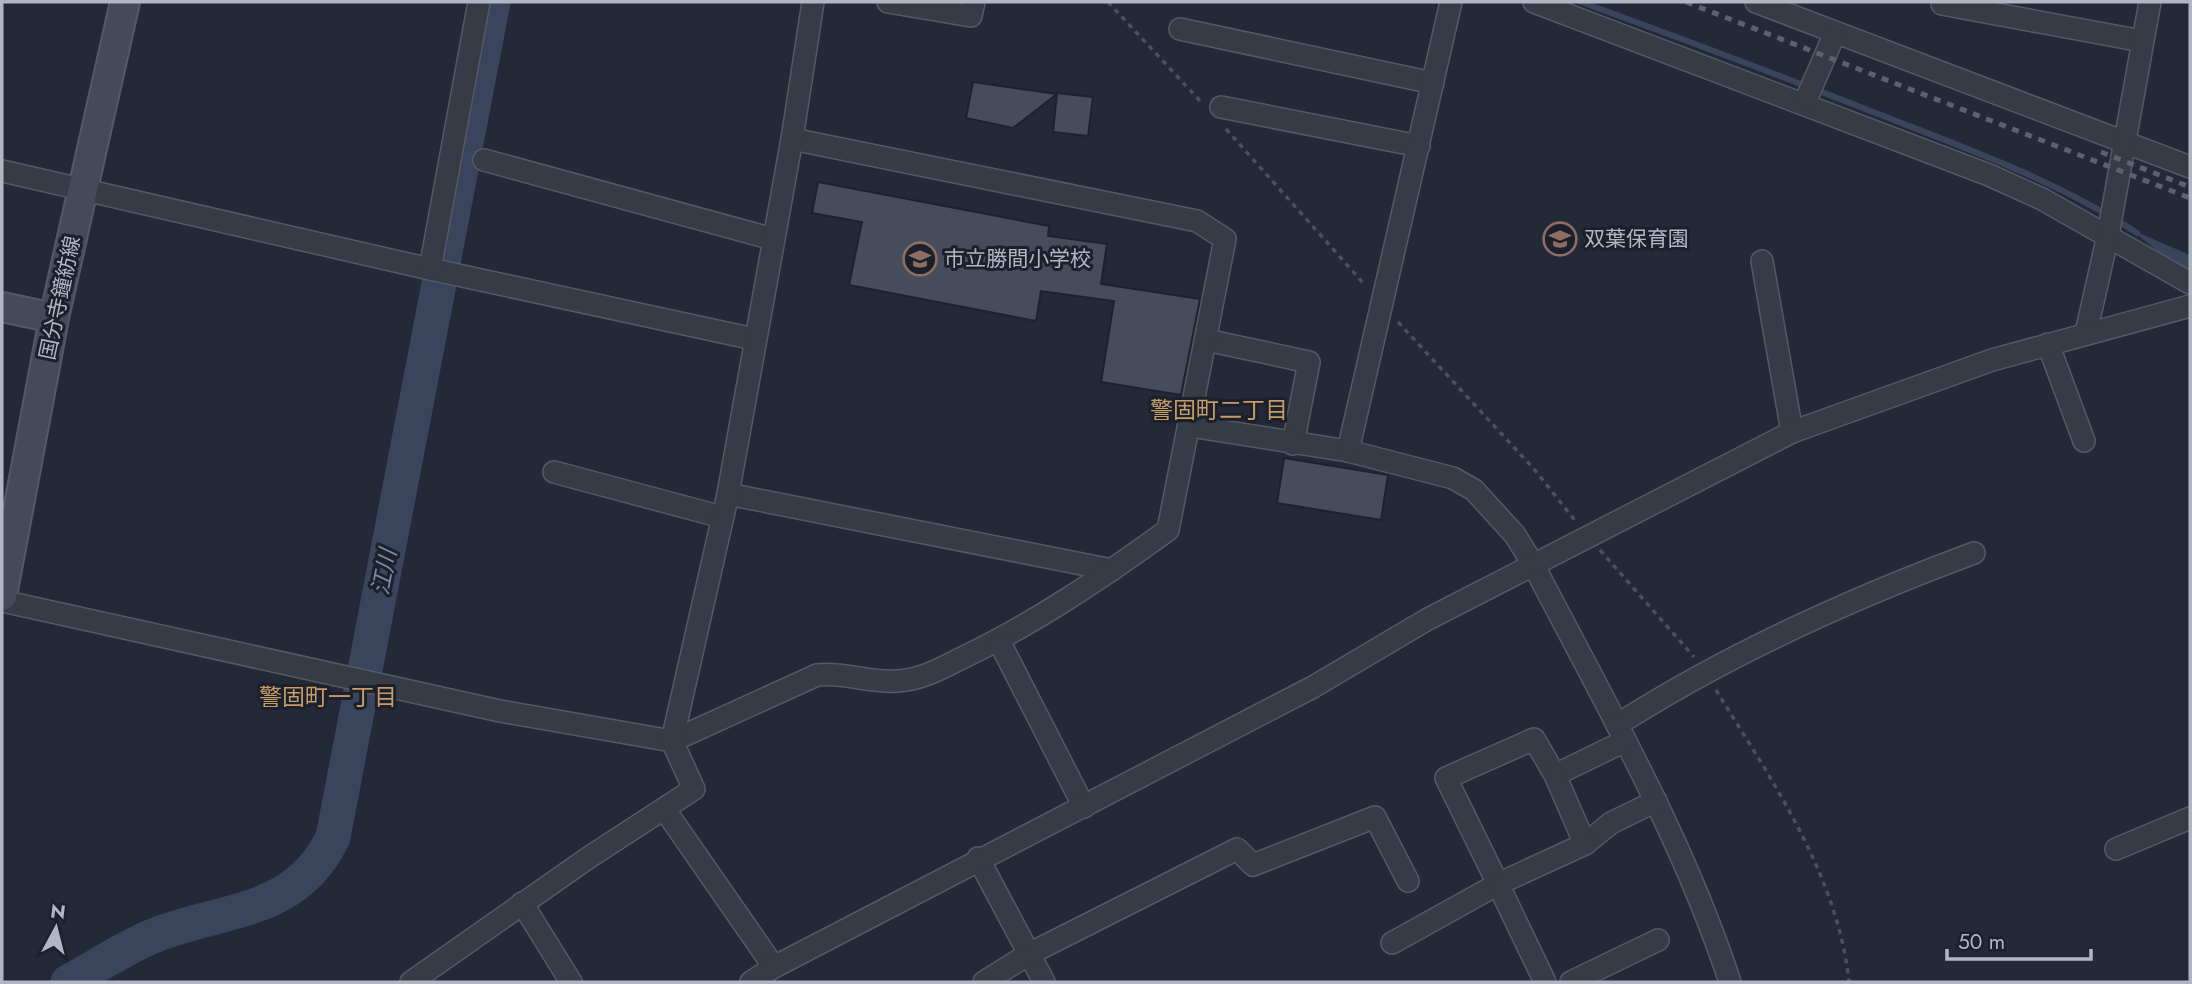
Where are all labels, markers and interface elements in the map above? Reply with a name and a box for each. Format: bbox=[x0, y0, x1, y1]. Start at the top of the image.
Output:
school or university icon: 双葉保育園 bbox=[1541, 220, 1579, 258]
place label: 双葉保育園 bbox=[1584, 224, 1689, 254]
street label: 国分寺鐘紡線 bbox=[32, 233, 88, 363]
school or university icon: 市立勝間小学校 bbox=[901, 240, 939, 278]
place label: 市立勝間小学校 bbox=[944, 244, 1091, 274]
district label: 警固町二丁目 bbox=[1150, 393, 1288, 427]
water label: 江川 bbox=[363, 543, 406, 598]
district label: 警固町一丁目 bbox=[259, 680, 397, 714]
north arrow bbox=[21, 893, 91, 963]
text: N bbox=[49, 897, 67, 926]
scale bar bbox=[1947, 918, 2090, 962]
text: 50 m bbox=[1958, 927, 2005, 957]

